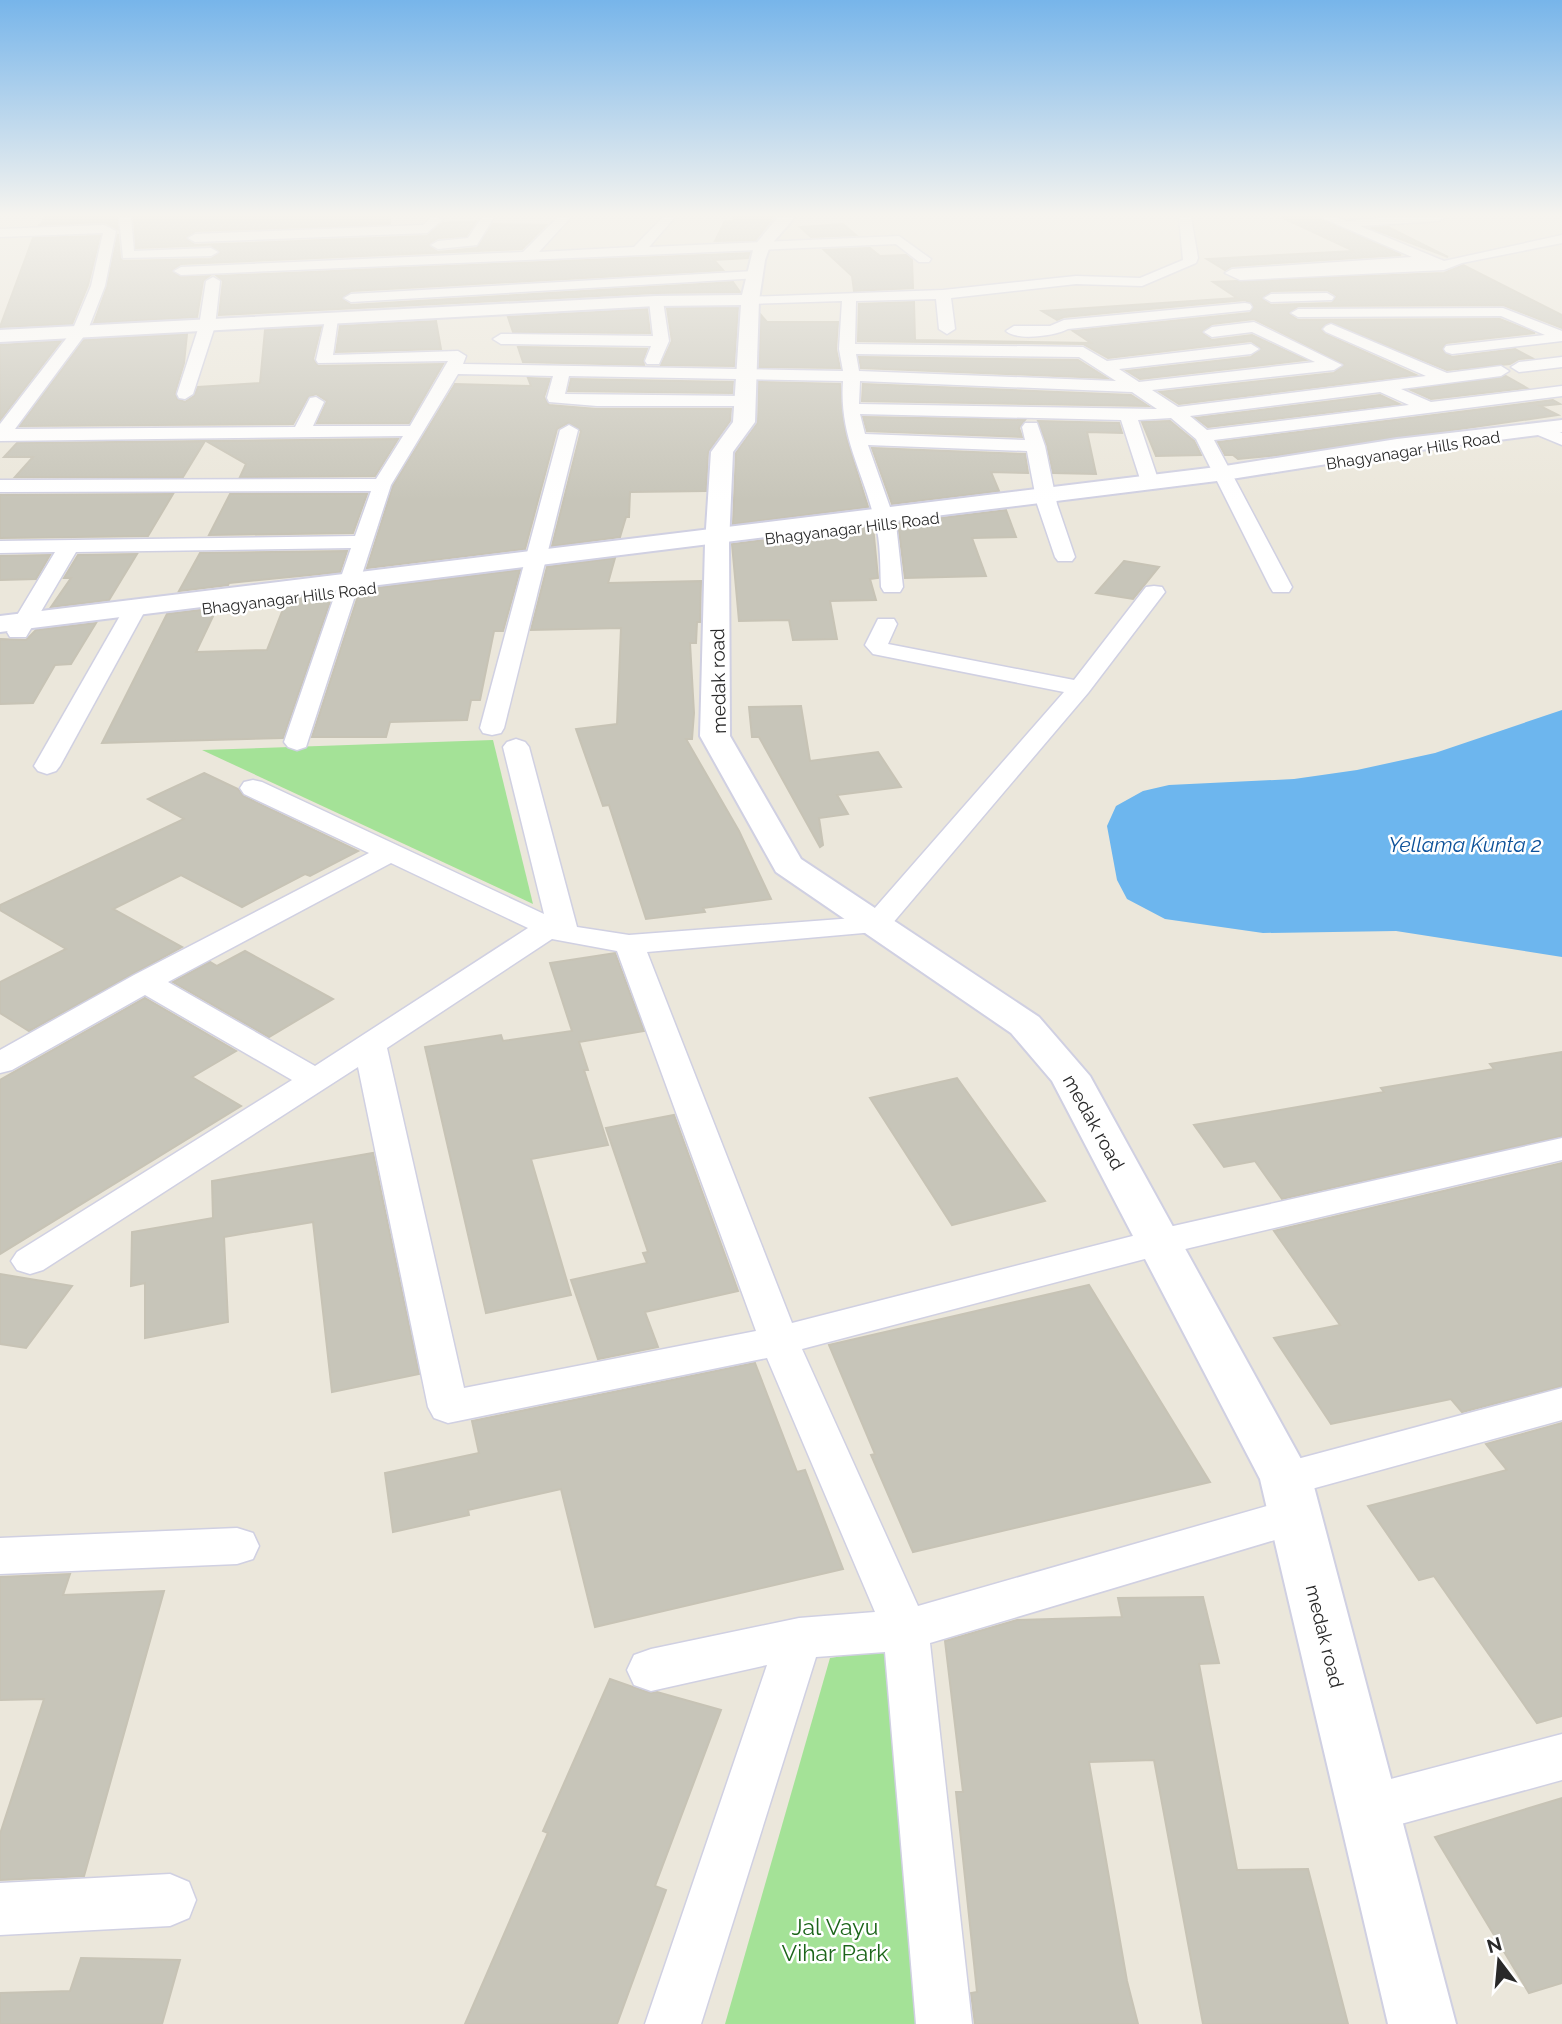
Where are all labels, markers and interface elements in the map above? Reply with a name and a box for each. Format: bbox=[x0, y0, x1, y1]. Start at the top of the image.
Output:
street label: Bhagyanagar Hills Road bbox=[1325, 427, 1501, 474]
street label: Bhagyanagar Hills Road bbox=[764, 508, 941, 549]
street label: Bhagyanagar Hills Road bbox=[201, 578, 378, 619]
street label: medak road bbox=[706, 628, 730, 734]
water label: Yellama Kunta 2 bbox=[1388, 832, 1542, 857]
street label: medak road bbox=[1059, 1071, 1129, 1173]
street label: medak road bbox=[1302, 1582, 1348, 1690]
park label: Jal Vayu Vihar Park bbox=[782, 1913, 888, 1966]
north arrow bbox=[1464, 1926, 1534, 1996]
text: N bbox=[1484, 1932, 1504, 1957]

